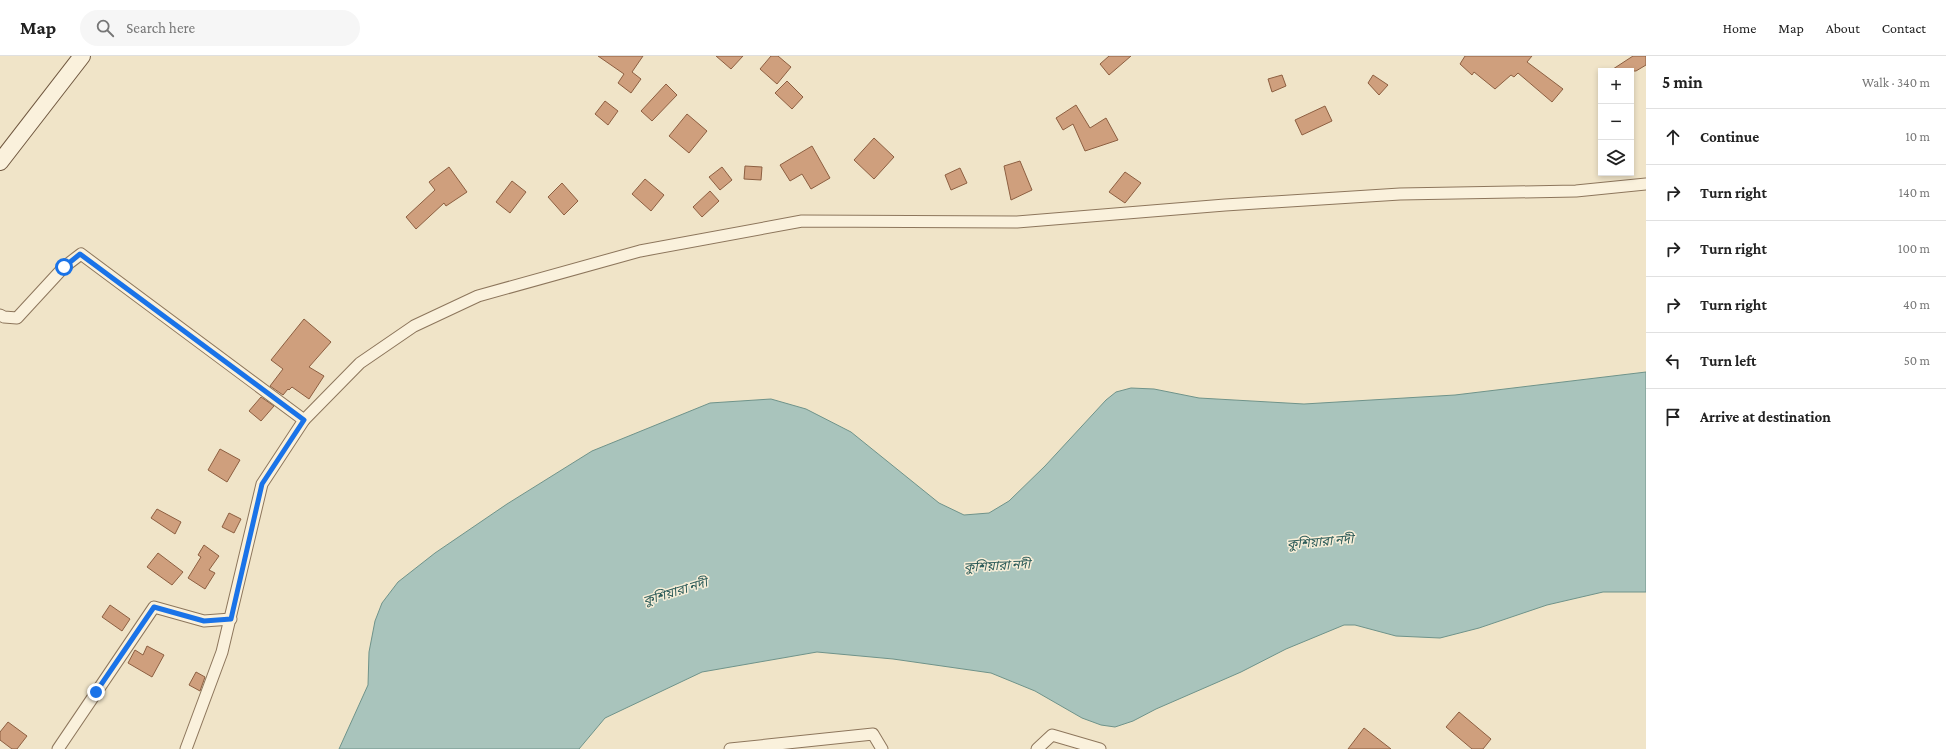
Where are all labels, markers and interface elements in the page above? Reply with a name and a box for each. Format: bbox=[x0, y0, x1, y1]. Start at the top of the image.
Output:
search box bbox=[80, 10, 360, 46]
text: Map bbox=[20, 17, 56, 38]
icon: search bbox=[94, 17, 116, 39]
text: Search here bbox=[126, 20, 195, 36]
text: Home bbox=[1723, 20, 1756, 36]
text: Map bbox=[1778, 20, 1804, 36]
text: About bbox=[1826, 20, 1860, 36]
text: Contact bbox=[1882, 20, 1926, 36]
map controls bbox=[1598, 68, 1634, 176]
button: + bbox=[1598, 68, 1634, 104]
text: 5 min bbox=[1662, 73, 1703, 92]
text: Walk · 340 m bbox=[1862, 75, 1930, 90]
button: − bbox=[1598, 104, 1634, 140]
icon: ahead bbox=[1662, 126, 1684, 148]
text: Continue bbox=[1700, 129, 1759, 145]
text: 10 m bbox=[1905, 129, 1930, 144]
button: layers bbox=[1598, 140, 1634, 176]
icon: right bbox=[1662, 182, 1684, 204]
text: Turn right bbox=[1700, 185, 1767, 201]
text: 140 m bbox=[1899, 185, 1930, 200]
icon: right bbox=[1662, 238, 1684, 260]
text: Turn right bbox=[1700, 241, 1767, 257]
text: 100 m bbox=[1898, 241, 1930, 256]
route start bbox=[55, 258, 73, 276]
icon: right bbox=[1662, 294, 1684, 316]
text: Turn right bbox=[1700, 297, 1767, 313]
text: 40 m bbox=[1903, 297, 1930, 312]
icon: left bbox=[1662, 350, 1684, 372]
text: Turn left bbox=[1700, 353, 1756, 369]
text: 50 m bbox=[1904, 353, 1930, 368]
icon: arrive bbox=[1662, 406, 1684, 428]
text: Arrive at destination bbox=[1700, 409, 1831, 425]
water label: কুশিয়ারা নদী bbox=[1286, 531, 1356, 552]
water label: কুশিয়ারা নদী bbox=[963, 556, 1033, 575]
water label: কুশিয়ারা নদী bbox=[641, 574, 712, 608]
route end bbox=[87, 683, 105, 701]

